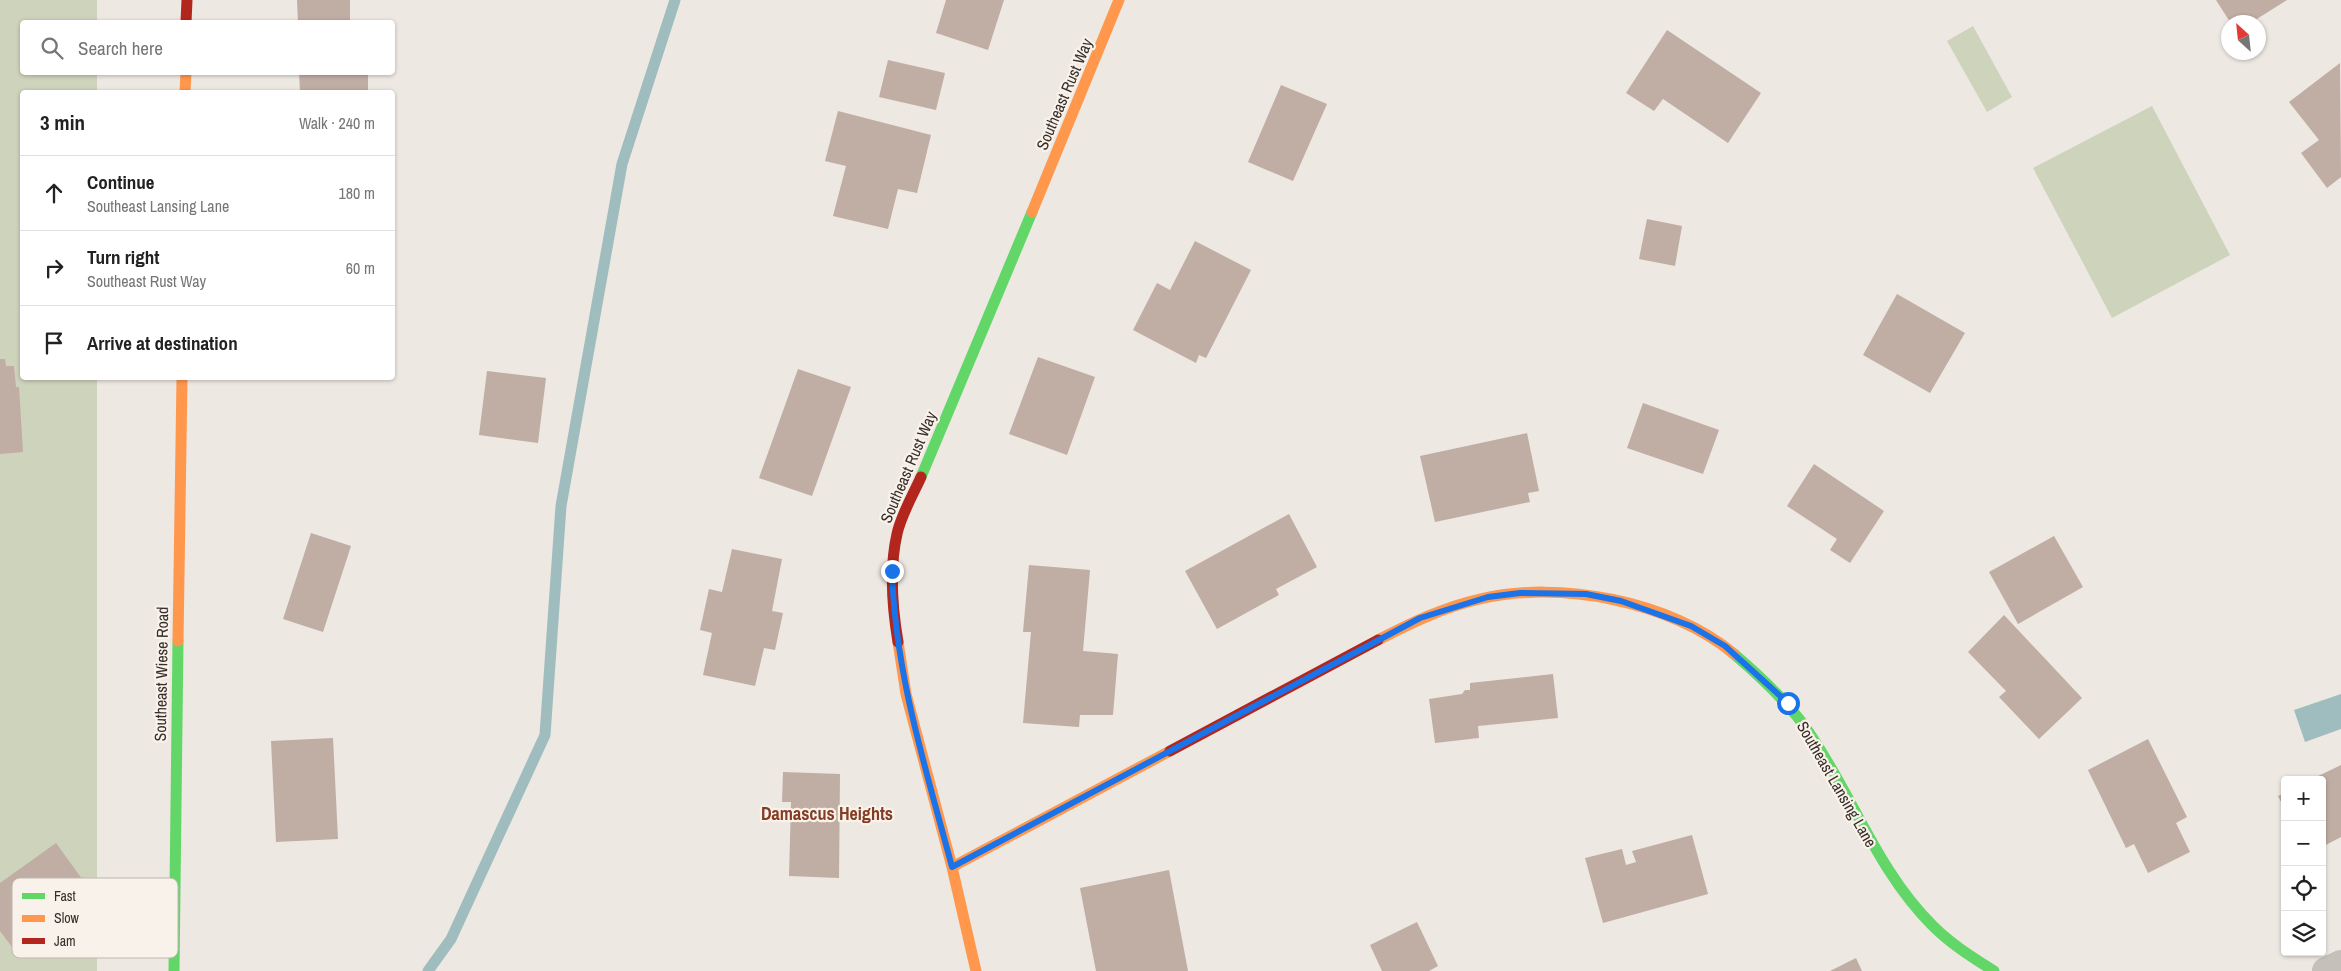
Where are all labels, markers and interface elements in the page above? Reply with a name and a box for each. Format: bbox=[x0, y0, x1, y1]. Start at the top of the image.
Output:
north arrow bbox=[2221, 15, 2266, 60]
search box bbox=[20, 20, 395, 75]
icon: search bbox=[38, 34, 66, 62]
street label: Southeast Rust Way bbox=[1031, 34, 1098, 153]
text: Search here bbox=[78, 35, 163, 61]
text: 3 min bbox=[40, 108, 85, 137]
text: Walk · 240 m bbox=[299, 112, 375, 134]
text: Continue bbox=[87, 169, 155, 195]
icon: ahead bbox=[40, 179, 68, 207]
text: 180 m bbox=[339, 182, 375, 204]
text: Southeast Lansing Lane bbox=[87, 195, 229, 217]
text: Turn right bbox=[87, 244, 159, 270]
icon: right bbox=[40, 254, 68, 282]
text: 60 m bbox=[346, 257, 375, 279]
text: Southeast Rust Way bbox=[87, 270, 206, 292]
icon: arrive bbox=[40, 329, 68, 357]
text: Arrive at destination bbox=[87, 330, 238, 356]
street label: Southeast Rust Way bbox=[875, 407, 942, 526]
route end bbox=[881, 560, 904, 583]
street label: Southeast Wiese Road bbox=[149, 606, 173, 742]
route start bbox=[1777, 692, 1800, 715]
street label: Southeast Lansing Lane bbox=[1792, 717, 1882, 851]
map controls bbox=[2281, 776, 2326, 956]
button: + bbox=[2281, 776, 2326, 821]
district label: Damascus Heights bbox=[761, 801, 893, 826]
button: − bbox=[2281, 821, 2326, 866]
button: locate bbox=[2281, 866, 2326, 911]
legend bbox=[12, 878, 178, 958]
text: Fast bbox=[54, 887, 76, 905]
text: Slow bbox=[54, 909, 80, 927]
button: layers bbox=[2281, 911, 2326, 956]
text: Jam bbox=[54, 932, 76, 950]

